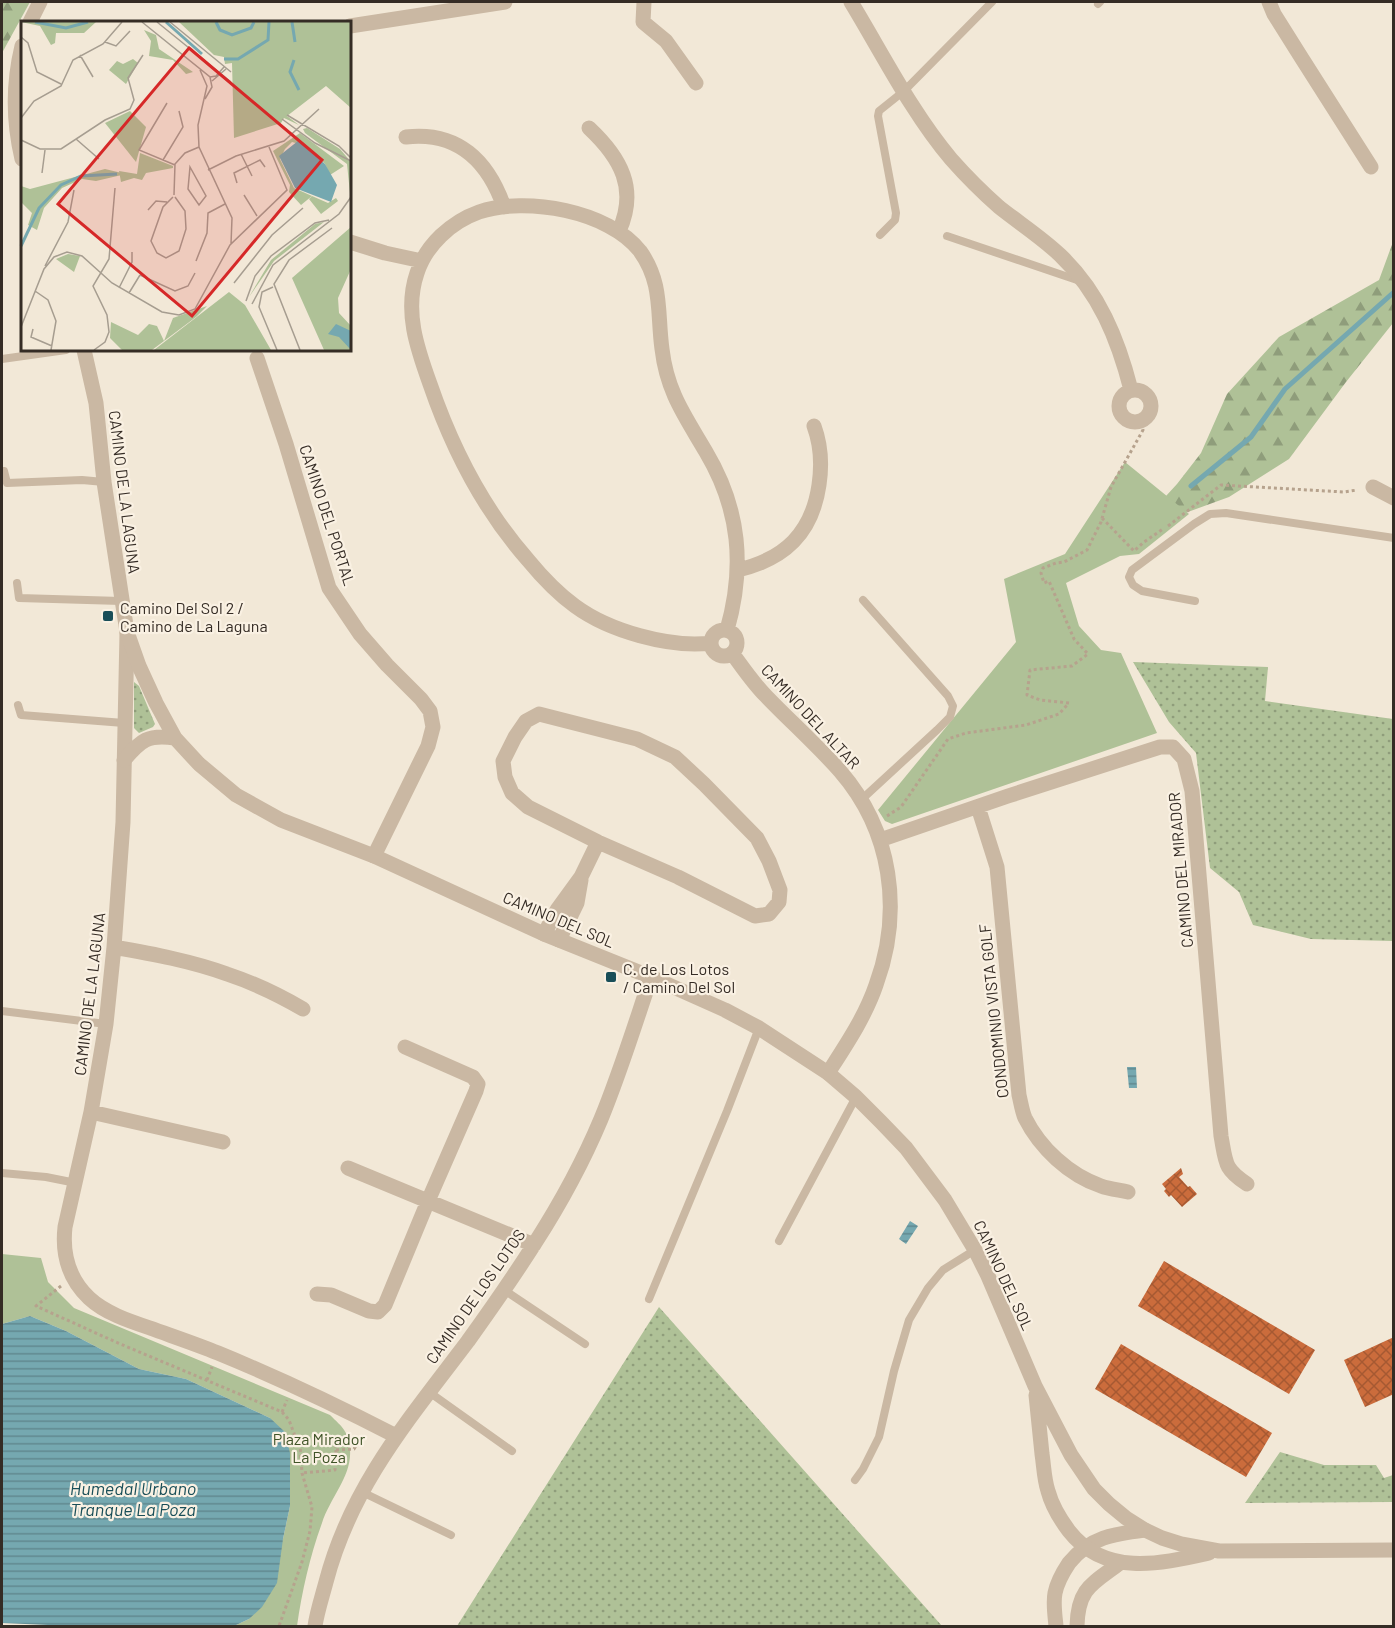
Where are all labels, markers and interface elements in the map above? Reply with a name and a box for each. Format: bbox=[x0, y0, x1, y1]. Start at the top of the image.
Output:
inset map bbox=[21, 21, 351, 351]
street label: CAMINO DE LA LAGUNA bbox=[106, 409, 144, 575]
street label: CAMINO DEL PORTAL bbox=[296, 442, 360, 588]
place label: Camino Del Sol 2 / Camino de La Laguna bbox=[120, 598, 268, 635]
marker: Camino Del Sol 2 / Camino de La Laguna bbox=[101, 609, 115, 623]
street label: CAMINO DEL ALTAR bbox=[758, 660, 864, 772]
street label: CAMINO DEL MIRADOR bbox=[1164, 791, 1196, 949]
street label: CAMINO DEL SOL bbox=[500, 887, 618, 951]
street label: CAMINO DE LA LAGUNA bbox=[70, 911, 108, 1077]
street label: CONDOMINIO VISTA GOLF bbox=[974, 923, 1012, 1099]
place label: C. de Los Lotos / Camino Del Sol bbox=[623, 959, 735, 996]
marker: C. de Los Lotos / Camino Del Sol bbox=[604, 970, 618, 984]
street label: CAMINO DEL SOL bbox=[970, 1217, 1038, 1333]
street label: CAMINO DE LOS LOTOS bbox=[421, 1225, 529, 1367]
park label: Plaza Mirador La Poza bbox=[273, 1429, 365, 1466]
water label: Humedal Urbano Tranque La Poza bbox=[70, 1477, 196, 1520]

